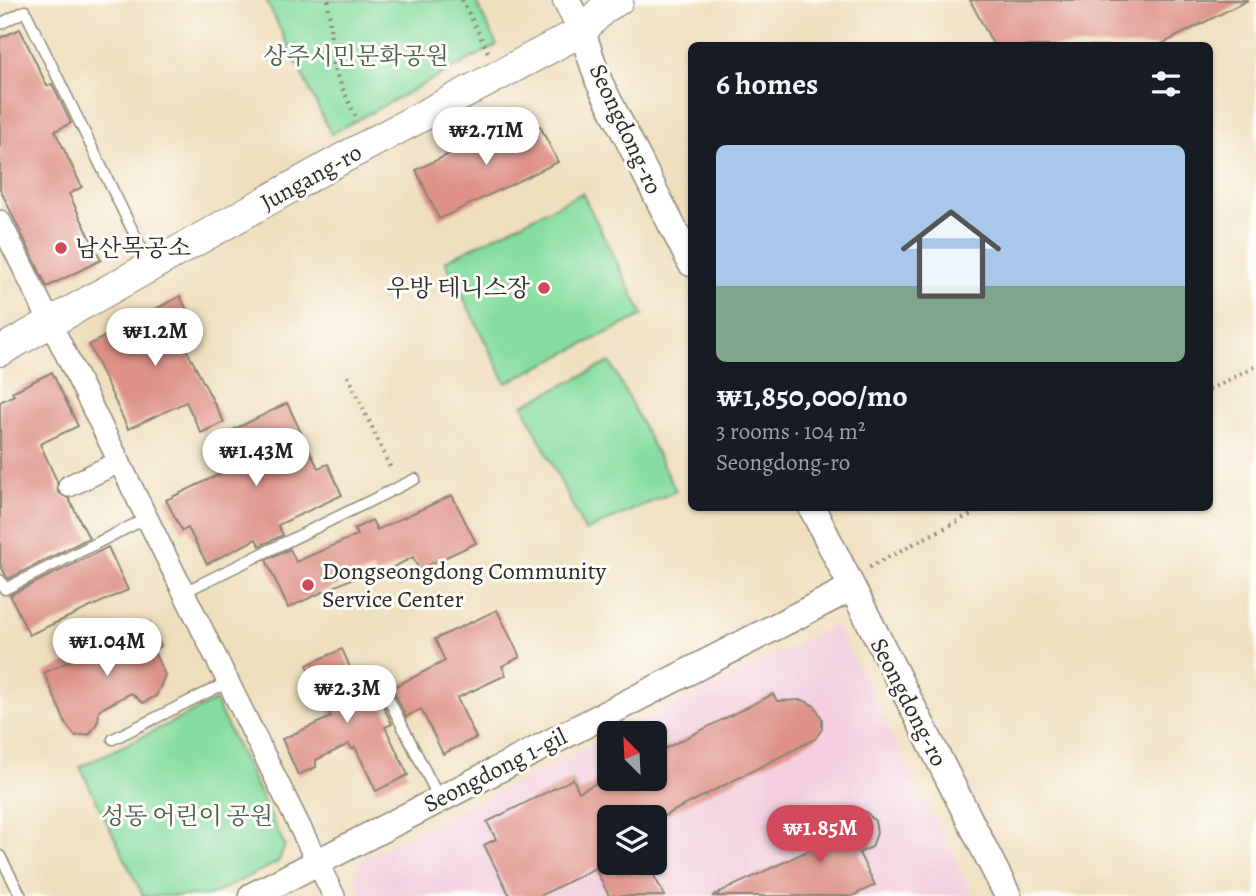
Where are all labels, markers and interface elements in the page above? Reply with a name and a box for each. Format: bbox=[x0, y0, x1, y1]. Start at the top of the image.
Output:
park label: 상주시민문화공원 bbox=[263, 40, 449, 72]
street label: Seongdong-ro bbox=[582, 59, 670, 199]
text: 6 homes bbox=[716, 64, 818, 104]
icon: filters bbox=[1147, 65, 1185, 103]
pin: ₩2.71M bbox=[429, 108, 543, 167]
text: ₩2.71M bbox=[448, 114, 524, 145]
street label: Jungang-ro bbox=[255, 136, 367, 218]
icon: home bbox=[888, 191, 1014, 317]
place label: 남산목공소 bbox=[75, 232, 191, 264]
marker: 남산목공소 bbox=[53, 240, 69, 256]
place label: 우방 테니스장 bbox=[386, 272, 531, 304]
marker: 우방 테니스장 bbox=[536, 280, 552, 296]
pin: ₩1.2M bbox=[106, 308, 204, 368]
text: ₩1.2M bbox=[122, 315, 188, 346]
text: ₩1,850,000/mo bbox=[716, 376, 908, 416]
text: 3 rooms · 104 m² bbox=[716, 416, 865, 447]
pin: ₩1.43M bbox=[199, 428, 313, 488]
text: ₩1.43M bbox=[218, 435, 294, 466]
text: Seongdong-ro bbox=[716, 447, 850, 478]
place label: Dongseongdong Community Service Center bbox=[322, 555, 607, 615]
marker: Dongseongdong Community Service Center bbox=[300, 577, 316, 593]
pin: ₩1.04M bbox=[50, 618, 164, 678]
text: ₩1.04M bbox=[69, 625, 145, 656]
street label: Seongdong-ro bbox=[863, 632, 955, 772]
pin: ₩2.3M bbox=[298, 666, 396, 725]
text: ₩2.3M bbox=[313, 672, 381, 703]
street label: Seongdong 1-gil bbox=[418, 720, 572, 820]
north arrow bbox=[597, 721, 667, 791]
map controls bbox=[597, 721, 667, 875]
park label: 성동 어린이 공원 bbox=[101, 800, 273, 832]
button: layers bbox=[597, 805, 667, 875]
pin: ₩1.85M bbox=[763, 806, 877, 865]
text: ₩1.85M bbox=[782, 812, 858, 843]

